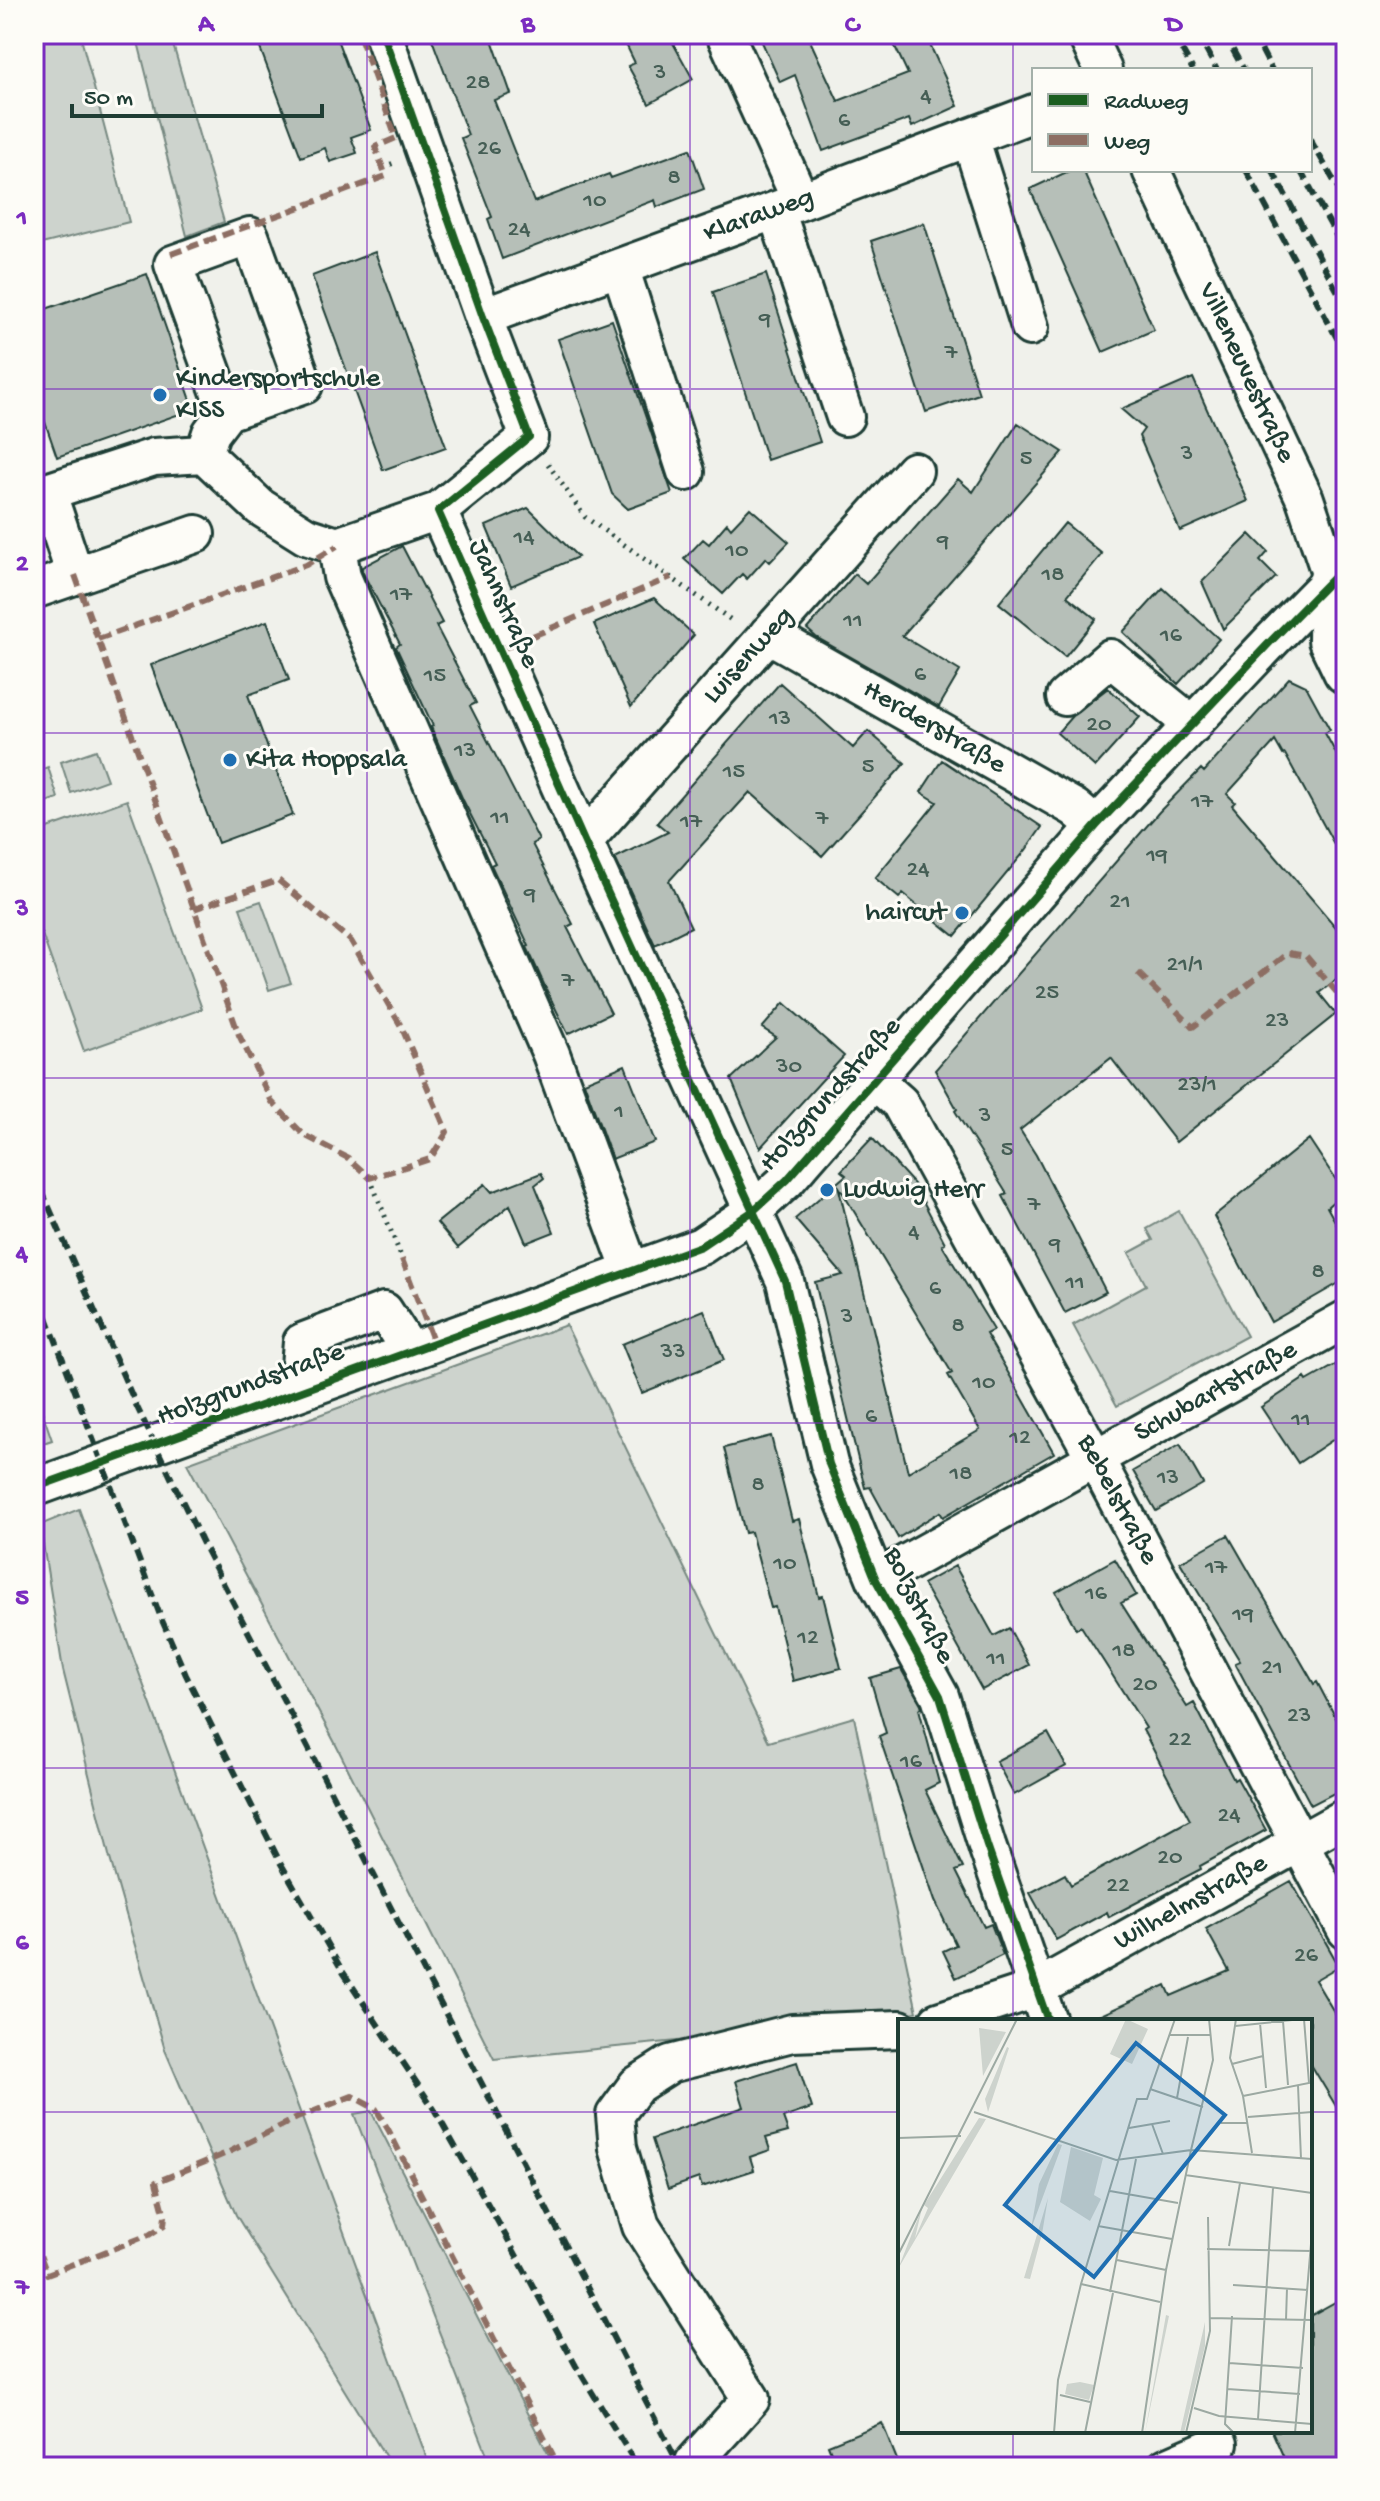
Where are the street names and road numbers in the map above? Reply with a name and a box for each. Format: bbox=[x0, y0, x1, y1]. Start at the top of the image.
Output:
street label: Klaraweg bbox=[699, 181, 819, 251]
street label: Villeneuvestraße bbox=[1189, 277, 1302, 469]
street label: Jahnstraße bbox=[460, 535, 546, 674]
street label: Luisenweg bbox=[697, 601, 801, 711]
street label: Herderstraße bbox=[857, 674, 1012, 783]
street label: Holzgrundstraße bbox=[753, 1011, 909, 1179]
street label: Schubartstraße bbox=[1129, 1333, 1304, 1450]
street label: Holzgrundstraße bbox=[153, 1336, 349, 1434]
street label: Bebelstraße bbox=[1068, 1428, 1165, 1571]
street label: Bolzstraße bbox=[874, 1541, 962, 1670]
street label: Wilhelmstraße bbox=[1109, 1847, 1274, 1959]

